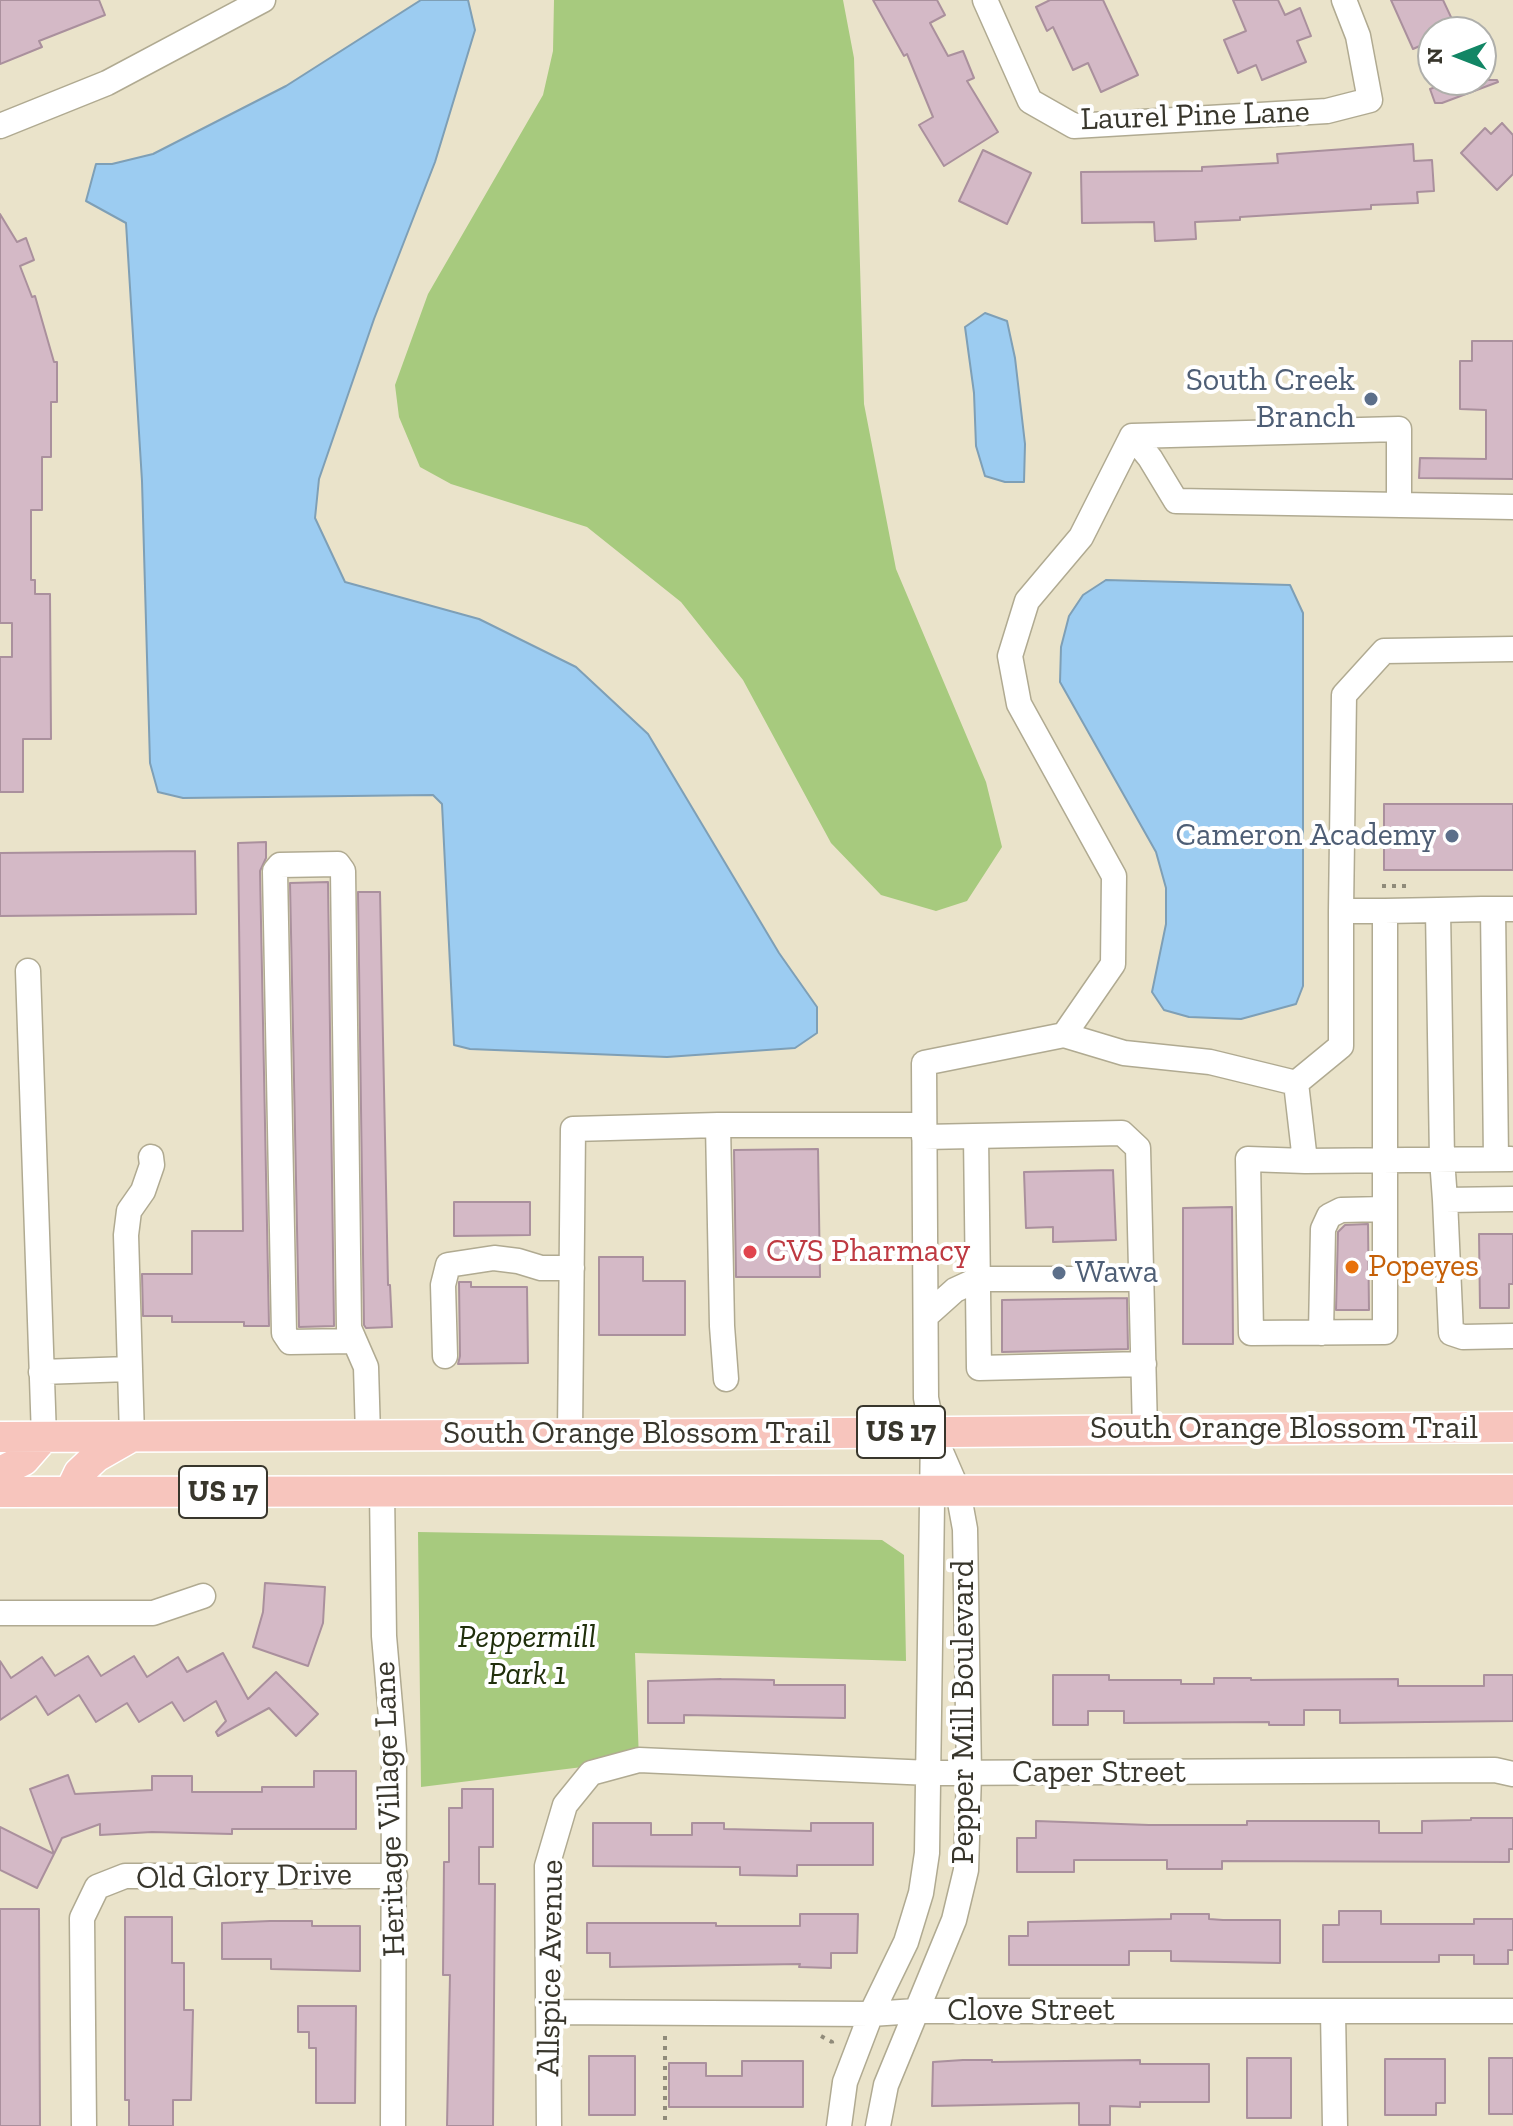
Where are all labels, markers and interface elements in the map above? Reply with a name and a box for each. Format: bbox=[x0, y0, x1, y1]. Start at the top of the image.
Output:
north arrow bbox=[1417, 16, 1497, 96]
text: N bbox=[1421, 48, 1448, 64]
street label: Laurel Pine Lane bbox=[1080, 93, 1310, 139]
place label: South Creek Branch bbox=[1186, 362, 1355, 437]
marker: South Creek Branch bbox=[1362, 390, 1380, 408]
place label: Cameron Academy bbox=[1175, 817, 1436, 855]
marker: Cameron Academy bbox=[1443, 827, 1461, 845]
place label: CVS Pharmacy bbox=[766, 1233, 970, 1271]
marker: CVS Pharmacy bbox=[741, 1243, 759, 1261]
place label: Popeyes bbox=[1368, 1248, 1479, 1286]
place label: Wawa bbox=[1075, 1254, 1158, 1292]
marker: Popeyes bbox=[1343, 1258, 1361, 1276]
marker: Wawa bbox=[1050, 1264, 1068, 1282]
road number: US 17 bbox=[857, 1406, 945, 1458]
street label: South Orange Blossom Trail bbox=[1090, 1410, 1478, 1448]
street label: South Orange Blossom Trail bbox=[443, 1415, 831, 1453]
road number: US 17 bbox=[179, 1466, 267, 1518]
street label: Pepper Mill Boulevard bbox=[945, 1560, 983, 1864]
park label: Peppermill Park 1 bbox=[458, 1619, 596, 1694]
street label: Heritage Village Lane bbox=[366, 1661, 414, 1957]
street label: Caper Street bbox=[1012, 1754, 1186, 1792]
street label: Old Glory Drive bbox=[136, 1856, 352, 1898]
street label: Allspice Avenue bbox=[530, 1859, 572, 2077]
street label: Clove Street bbox=[947, 1992, 1115, 2030]

